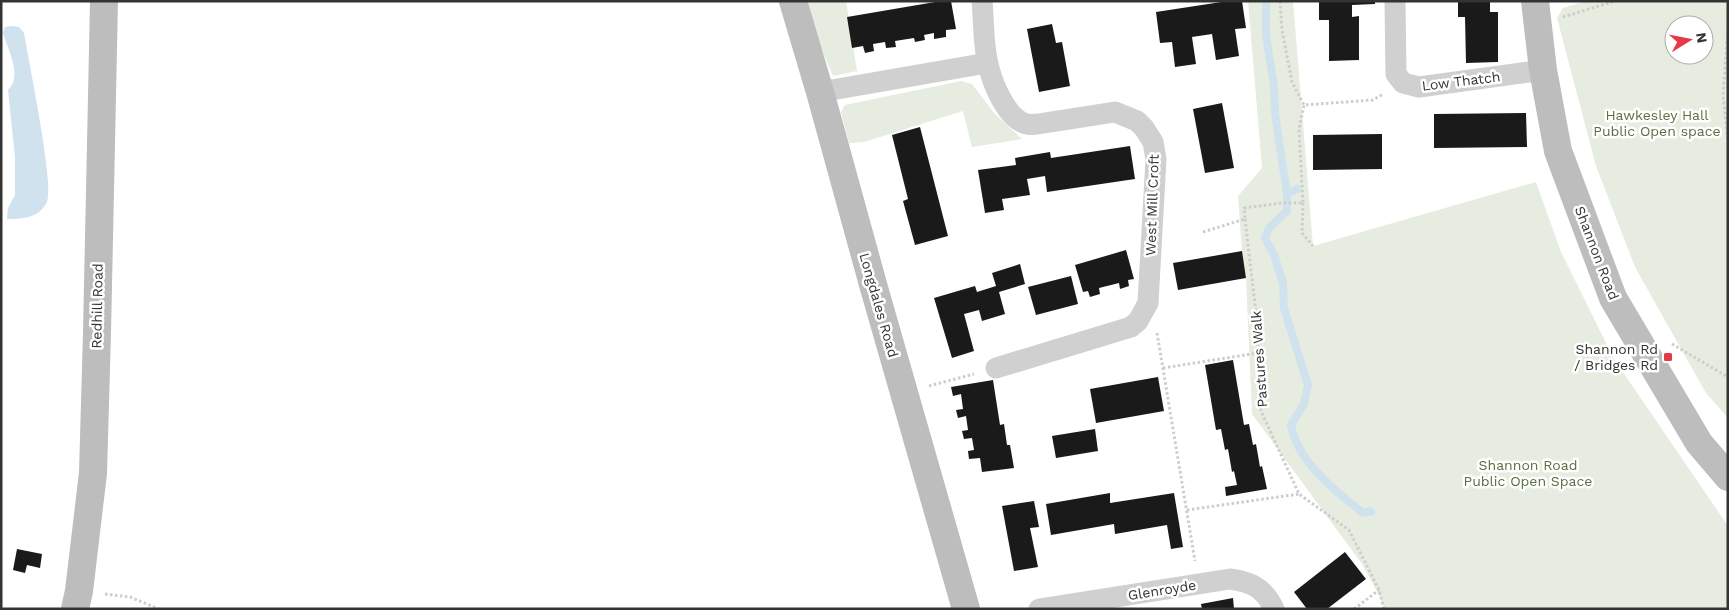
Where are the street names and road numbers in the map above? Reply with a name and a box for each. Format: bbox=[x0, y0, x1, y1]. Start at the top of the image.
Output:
street label: Low Thatch bbox=[1421, 68, 1501, 94]
street label: West Mill Croft bbox=[1142, 154, 1162, 256]
street label: Shannon Road bbox=[1572, 204, 1622, 302]
street label: Longdales Road bbox=[856, 251, 902, 359]
street label: Redhill Road bbox=[88, 263, 106, 349]
street label: Pastures Walk bbox=[1248, 310, 1270, 408]
street label: Glenroyde bbox=[1127, 577, 1197, 603]

